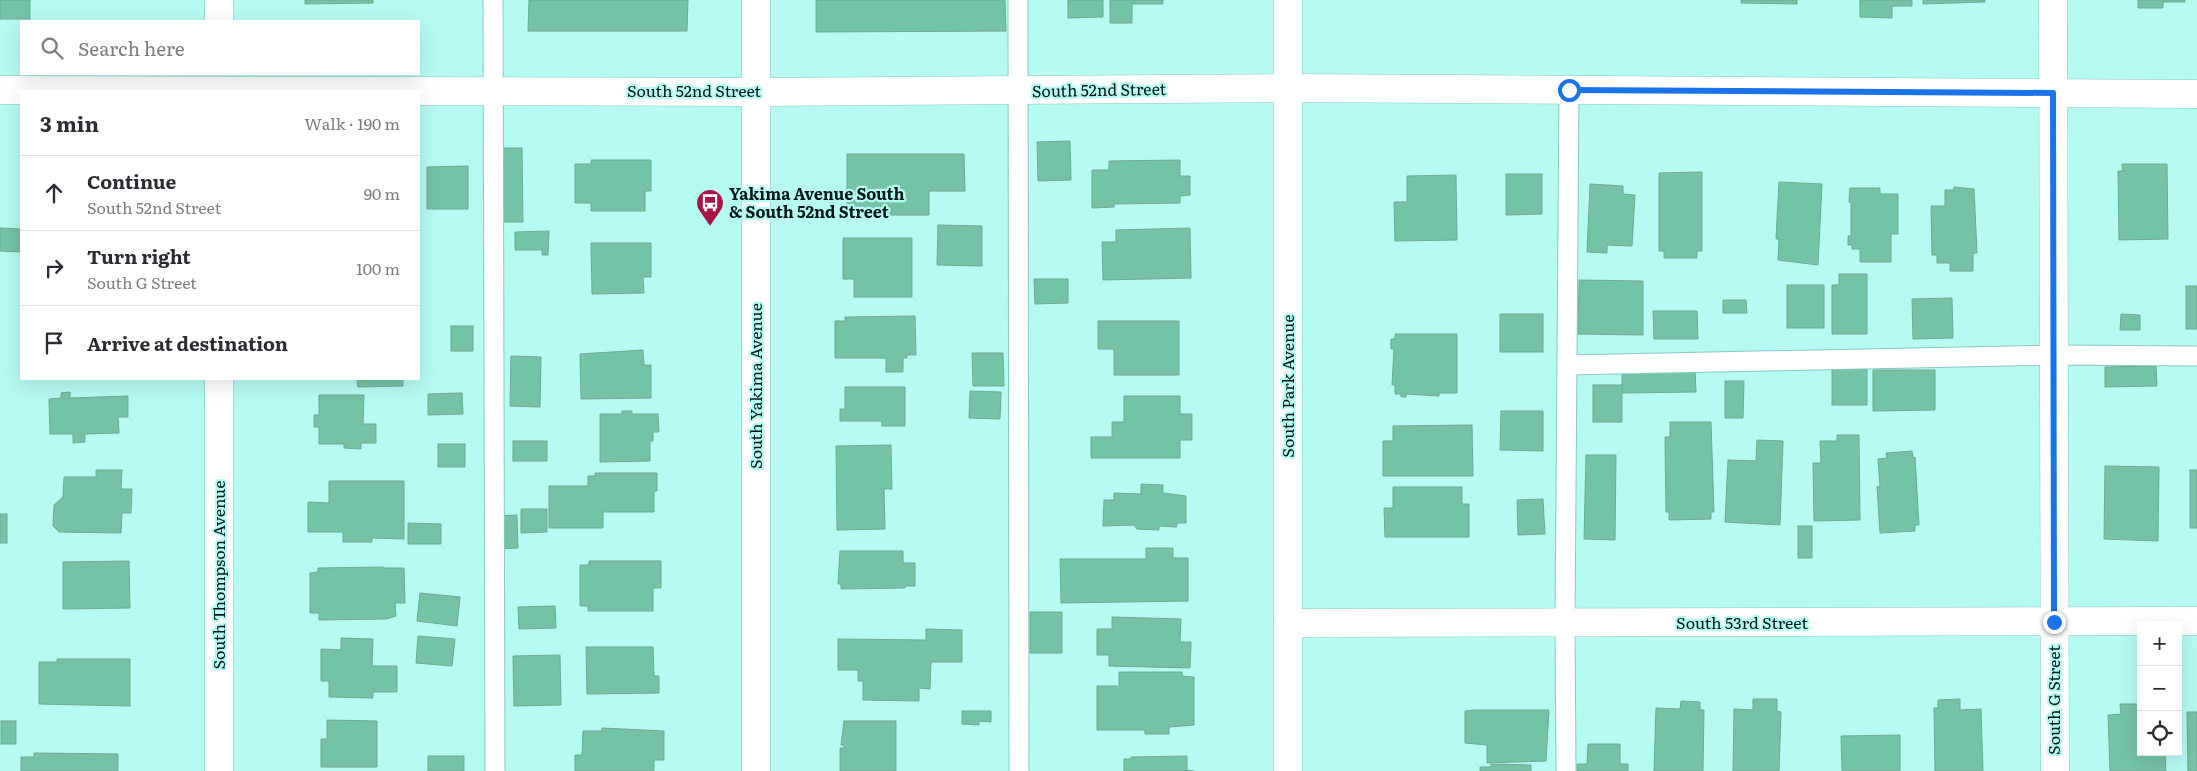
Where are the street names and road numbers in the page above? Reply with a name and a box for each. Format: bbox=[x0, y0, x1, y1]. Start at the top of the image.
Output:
street label: South 52nd Street bbox=[1032, 76, 1167, 102]
street label: South 52nd Street bbox=[627, 78, 762, 102]
street label: South Yakima Avenue bbox=[743, 303, 767, 469]
street label: South Park Avenue bbox=[1275, 314, 1299, 458]
street label: South Thompson Avenue bbox=[206, 480, 230, 670]
street label: South 53rd Street bbox=[1676, 610, 1808, 634]
street label: South G Street bbox=[2041, 645, 2065, 755]

